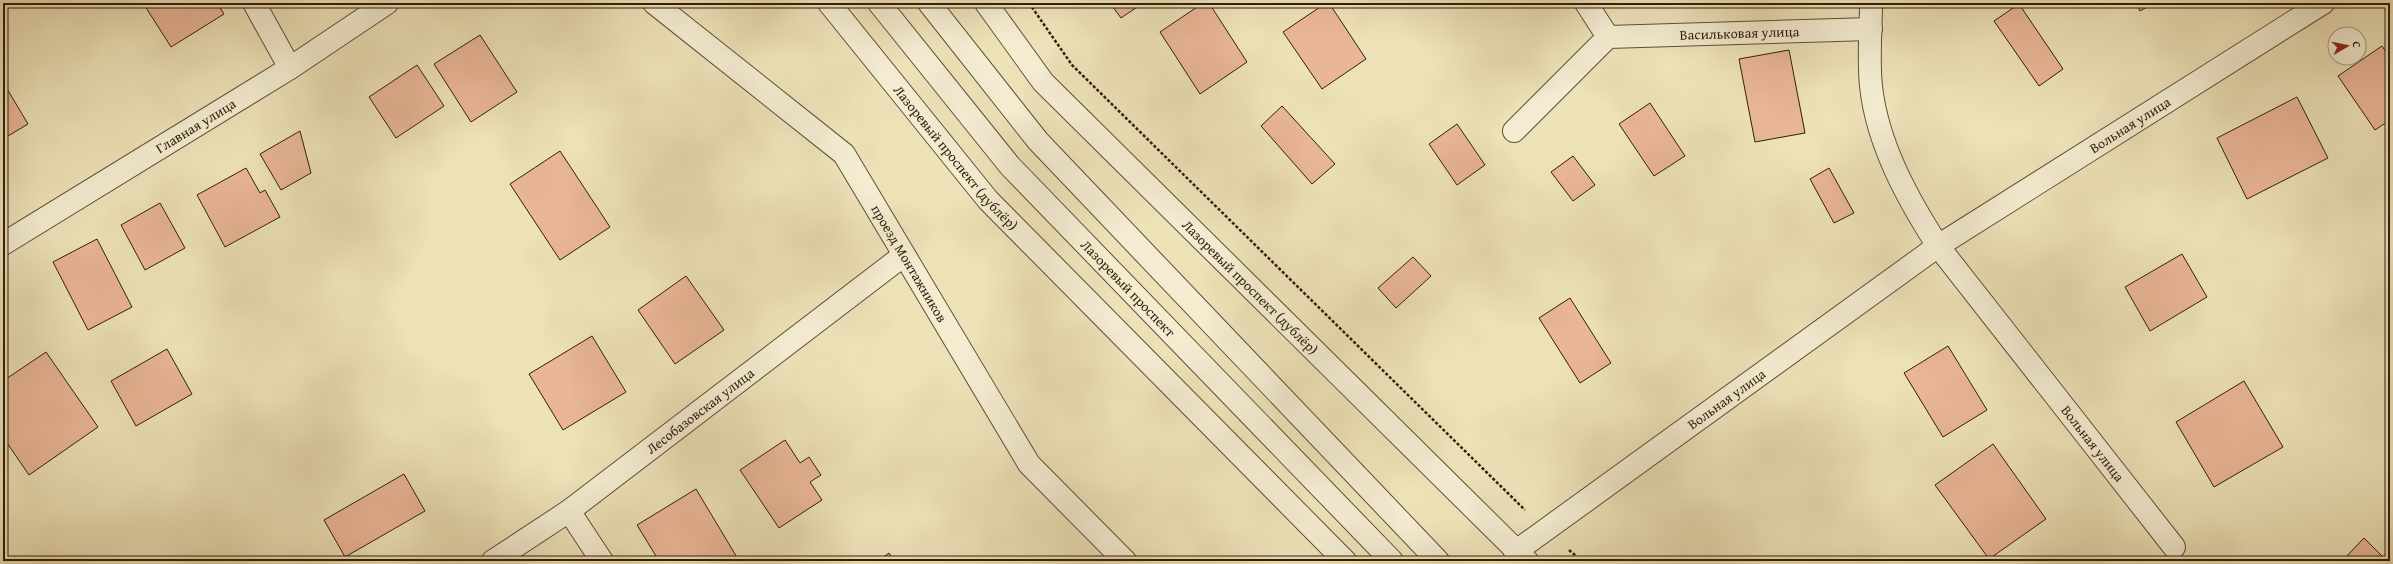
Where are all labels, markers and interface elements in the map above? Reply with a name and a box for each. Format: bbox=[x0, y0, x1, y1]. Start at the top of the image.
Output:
street label: Васильковая улица bbox=[1679, 21, 1800, 45]
north arrow bbox=[2327, 26, 2367, 66]
text: С bbox=[2348, 40, 2365, 49]
street label: Лазоревый проспект (дублёр) bbox=[889, 81, 1023, 235]
street label: Вольная улица bbox=[2086, 92, 2175, 158]
street label: Главная улица bbox=[152, 93, 240, 158]
street label: проезд Монтажников bbox=[866, 201, 952, 326]
street label: Лазоревый проспект (дублёр) bbox=[1178, 215, 1323, 359]
street label: Лазоревый проспект bbox=[1076, 235, 1180, 341]
street label: Лесобазовская улица bbox=[642, 363, 759, 459]
street label: Вольная улица bbox=[1683, 364, 1770, 434]
street label: Вольная улица bbox=[2056, 401, 2129, 486]

